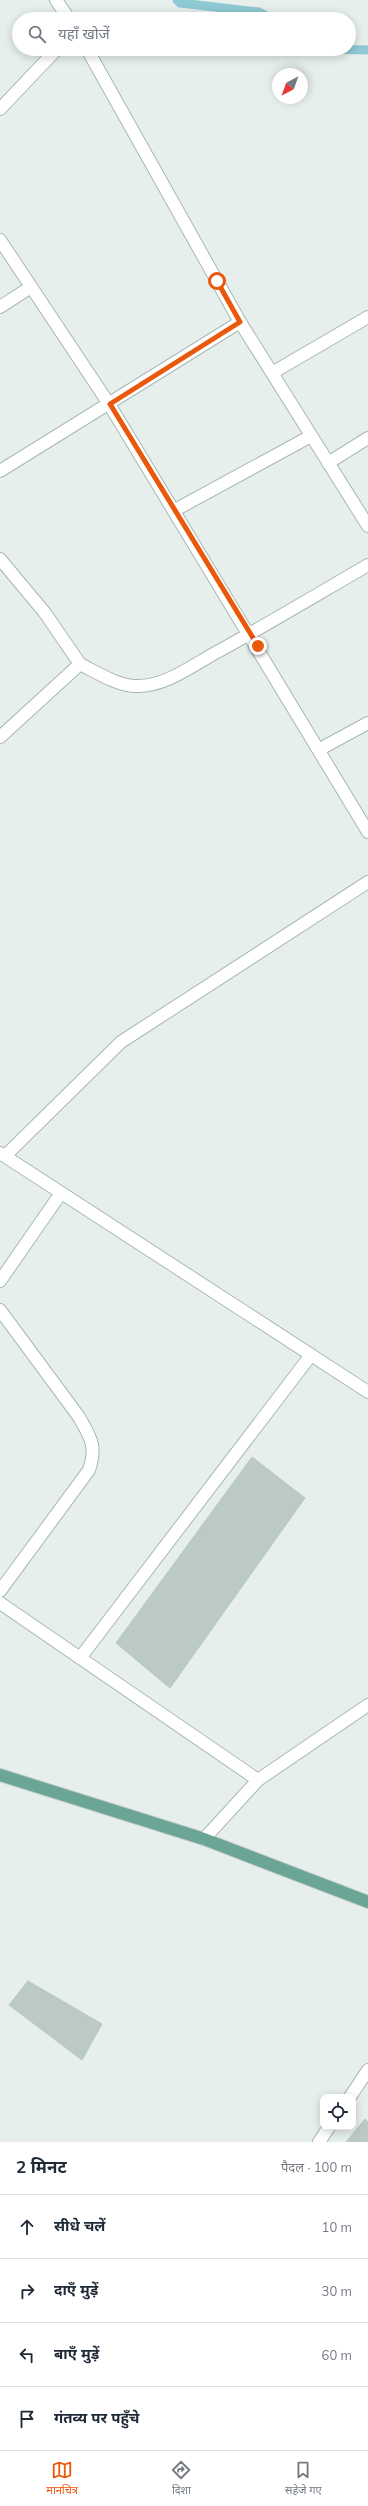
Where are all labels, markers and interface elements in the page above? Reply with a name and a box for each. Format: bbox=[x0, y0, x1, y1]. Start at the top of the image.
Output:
search box bbox=[12, 12, 356, 56]
icon: search bbox=[26, 23, 48, 45]
text: यहाँ खोजें bbox=[58, 24, 110, 43]
north arrow bbox=[272, 68, 308, 104]
route start bbox=[208, 272, 226, 290]
route end bbox=[249, 637, 267, 655]
map controls bbox=[320, 2094, 356, 2130]
button: locate bbox=[320, 2094, 356, 2130]
text: 2 मिनट bbox=[16, 2156, 67, 2177]
text: पैदल · 100 m bbox=[281, 2159, 352, 2175]
icon: ahead bbox=[16, 2216, 38, 2238]
text: सीधे चलें bbox=[54, 2216, 105, 2235]
text: 10 m bbox=[322, 2219, 352, 2235]
icon: right bbox=[16, 2280, 38, 2302]
text: दाएँ मुड़ें bbox=[54, 2280, 98, 2299]
text: 30 m bbox=[322, 2283, 352, 2299]
icon: left bbox=[16, 2344, 38, 2366]
text: बाएँ मुड़ें bbox=[54, 2344, 99, 2363]
text: 60 m bbox=[322, 2347, 352, 2363]
icon: arrive bbox=[16, 2408, 38, 2430]
text: गंतव्य पर पहुँचे bbox=[54, 2408, 139, 2427]
tab: मानचित्र bbox=[46, 2459, 78, 2498]
tab: दिशा bbox=[170, 2459, 192, 2498]
tab: सहेजे गए bbox=[285, 2459, 322, 2498]

